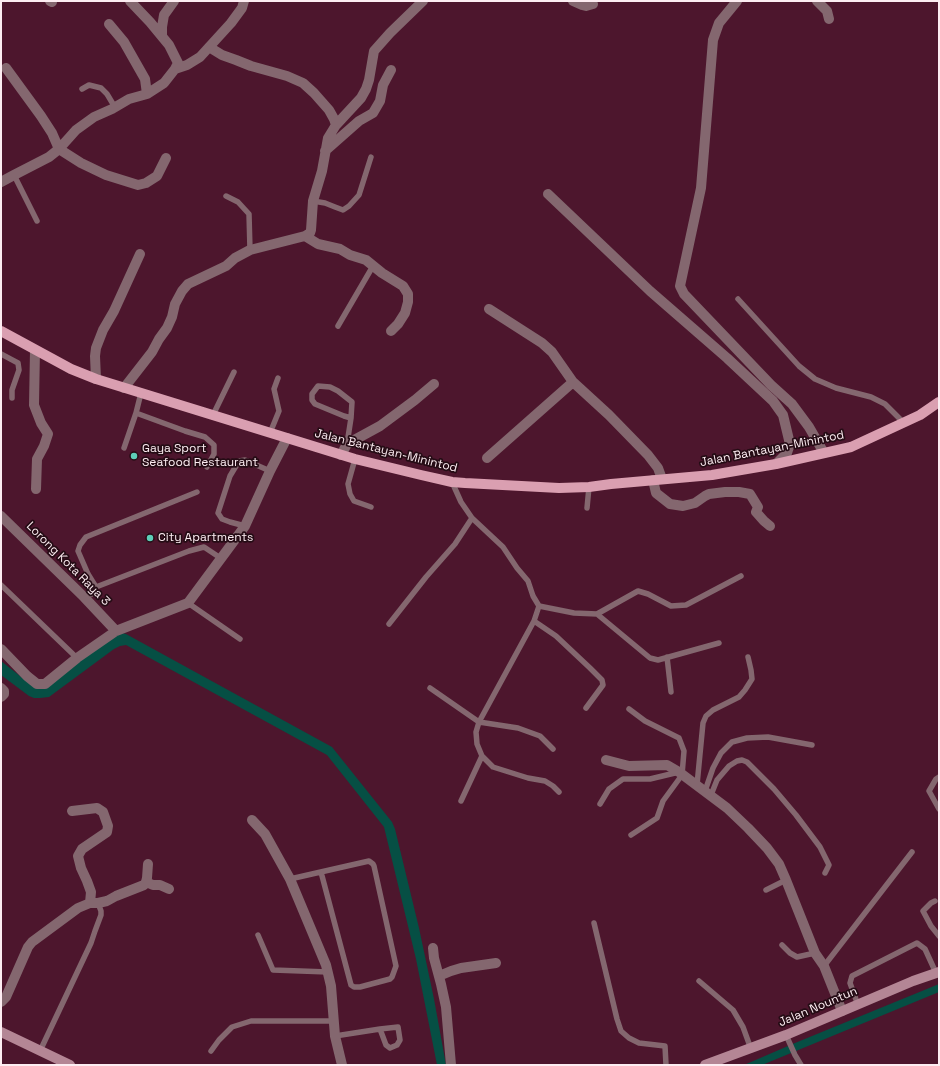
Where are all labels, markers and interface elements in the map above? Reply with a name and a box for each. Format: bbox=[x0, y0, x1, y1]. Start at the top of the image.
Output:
street label: Jalan Bantayan-Minintod bbox=[313, 426, 459, 476]
street label: Jalan Bantayan-Minintod bbox=[699, 428, 845, 470]
place label: Gaya Sport Seafood Restaurant bbox=[142, 442, 258, 470]
marker: Gaya Sport Seafood Restaurant bbox=[129, 451, 139, 461]
street label: Lorong Kota Raya 3 bbox=[23, 519, 113, 609]
place label: City Apartments bbox=[158, 531, 253, 545]
marker: City Apartments bbox=[145, 533, 155, 543]
street label: Jalan Nountun bbox=[776, 984, 860, 1030]

